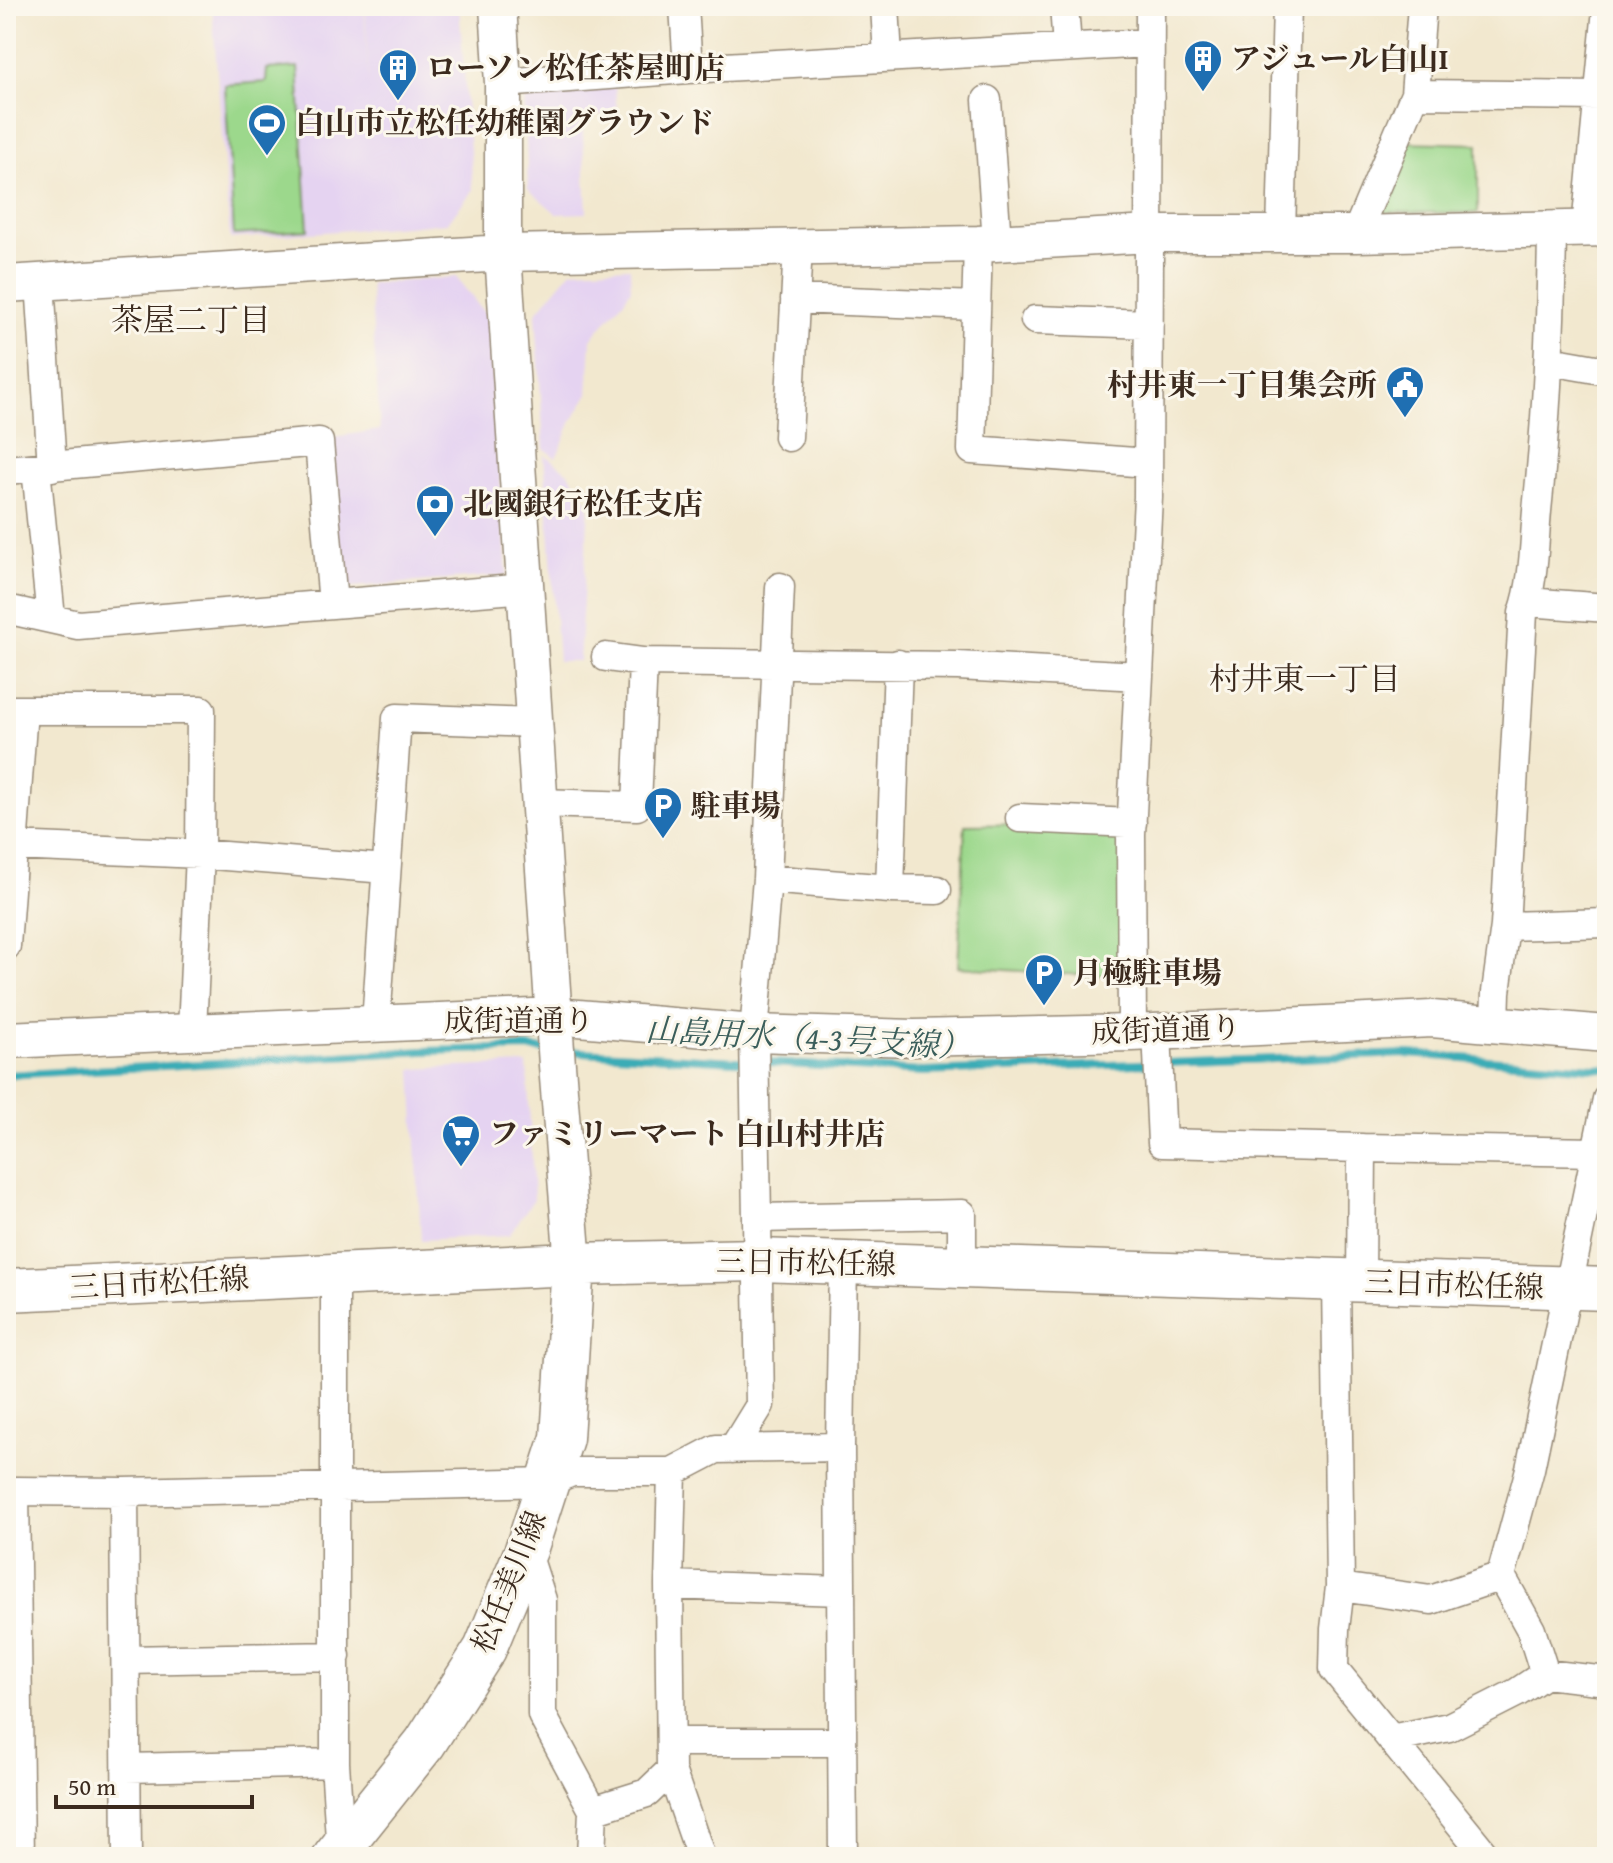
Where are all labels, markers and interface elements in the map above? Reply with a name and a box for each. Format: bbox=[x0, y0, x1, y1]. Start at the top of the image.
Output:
place label: アジュール白山Ⅰ bbox=[1231, 36, 1449, 80]
building icon: アジュール白山Ⅰ bbox=[1182, 38, 1224, 93]
place label: ローソン松任茶屋町店 bbox=[426, 45, 725, 89]
building icon: ローソン松任茶屋町店 bbox=[377, 47, 419, 102]
place label: 白山市立松任幼稚園グラウンド bbox=[295, 100, 715, 144]
sports icon: 白山市立松任幼稚園グラウンド bbox=[246, 102, 288, 157]
district label: 茶屋二丁目 bbox=[111, 296, 271, 343]
place label: 村井東一丁目集会所 bbox=[1107, 362, 1377, 406]
public building icon: 村井東一丁目集会所 bbox=[1384, 364, 1426, 419]
place label: 北國銀行松任支店 bbox=[463, 481, 703, 525]
bank icon: 北國銀行松任支店 bbox=[414, 483, 456, 538]
district label: 村井東一丁目 bbox=[1209, 655, 1401, 702]
place label: 駐車場 bbox=[691, 783, 781, 827]
parking icon: 駐車場 bbox=[642, 785, 684, 840]
place label: 月極駐車場 bbox=[1072, 950, 1222, 994]
parking icon: 月極駐車場 bbox=[1023, 952, 1065, 1007]
street label: 成街道通り bbox=[444, 998, 594, 1042]
street label: 成街道通り bbox=[1090, 1004, 1242, 1054]
water label: 山島用水（4-3号支線） bbox=[644, 1006, 972, 1069]
place label: ファミリーマート 白山村井店 bbox=[489, 1111, 885, 1155]
supermarket icon: ファミリーマート 白山村井店 bbox=[440, 1113, 482, 1168]
street label: 三日市松任線 bbox=[716, 1238, 896, 1286]
street label: 三日市松任線 bbox=[68, 1255, 250, 1309]
street label: 三日市松任線 bbox=[1363, 1259, 1545, 1309]
street label: 松任美川線 bbox=[460, 1504, 557, 1659]
scale bar bbox=[56, 1759, 252, 1809]
text: 50 m bbox=[68, 1769, 116, 1804]

